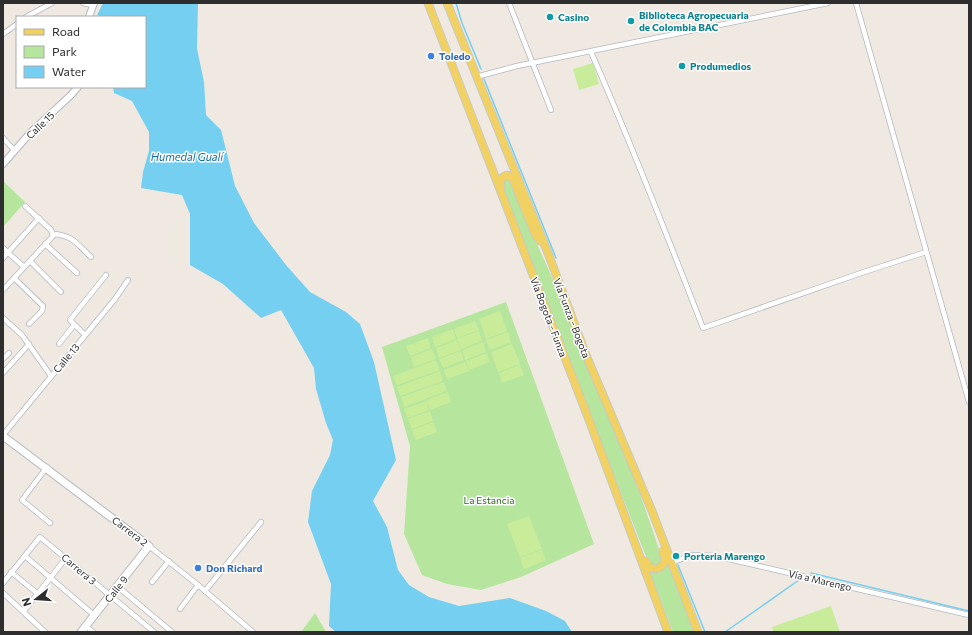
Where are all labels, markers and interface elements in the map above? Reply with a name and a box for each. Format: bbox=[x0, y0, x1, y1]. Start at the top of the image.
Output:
place label: Biblioteca Agropecuaria de Colombia BAC bbox=[639, 9, 749, 33]
place label: Casino bbox=[558, 11, 589, 23]
marker: Casino bbox=[545, 12, 555, 22]
legend bbox=[16, 16, 146, 88]
marker: Biblioteca Agropecuaria de Colombia BAC bbox=[626, 16, 636, 26]
text: Road bbox=[52, 24, 80, 38]
text: Park bbox=[52, 44, 78, 58]
place label: Toledo bbox=[439, 50, 471, 62]
marker: Toledo bbox=[426, 51, 436, 61]
place label: Produmedios bbox=[690, 60, 752, 72]
marker: Produmedios bbox=[677, 61, 687, 71]
text: Water bbox=[52, 64, 86, 78]
street label: Calle 15 bbox=[23, 109, 57, 141]
water label: Humedal Gualí bbox=[151, 150, 225, 163]
street label: Vía Bogota - Funza bbox=[528, 275, 570, 359]
street label: Vía Funza - Bogota bbox=[551, 276, 593, 360]
street label: Calle 13 bbox=[50, 341, 82, 375]
park label: La Estancia bbox=[463, 494, 515, 506]
street label: Carrera 2 bbox=[110, 514, 151, 549]
place label: Porteria Marengo bbox=[684, 550, 765, 562]
street label: Carrera 3 bbox=[59, 551, 99, 587]
marker: Porteria Marengo bbox=[671, 551, 681, 561]
place label: Don Richard bbox=[206, 562, 263, 574]
marker: Don Richard bbox=[193, 563, 203, 573]
street label: Vía a Marengo bbox=[787, 567, 853, 593]
street label: Calle 9 bbox=[102, 573, 130, 605]
north arrow bbox=[16, 579, 56, 619]
text: N bbox=[19, 596, 33, 608]

